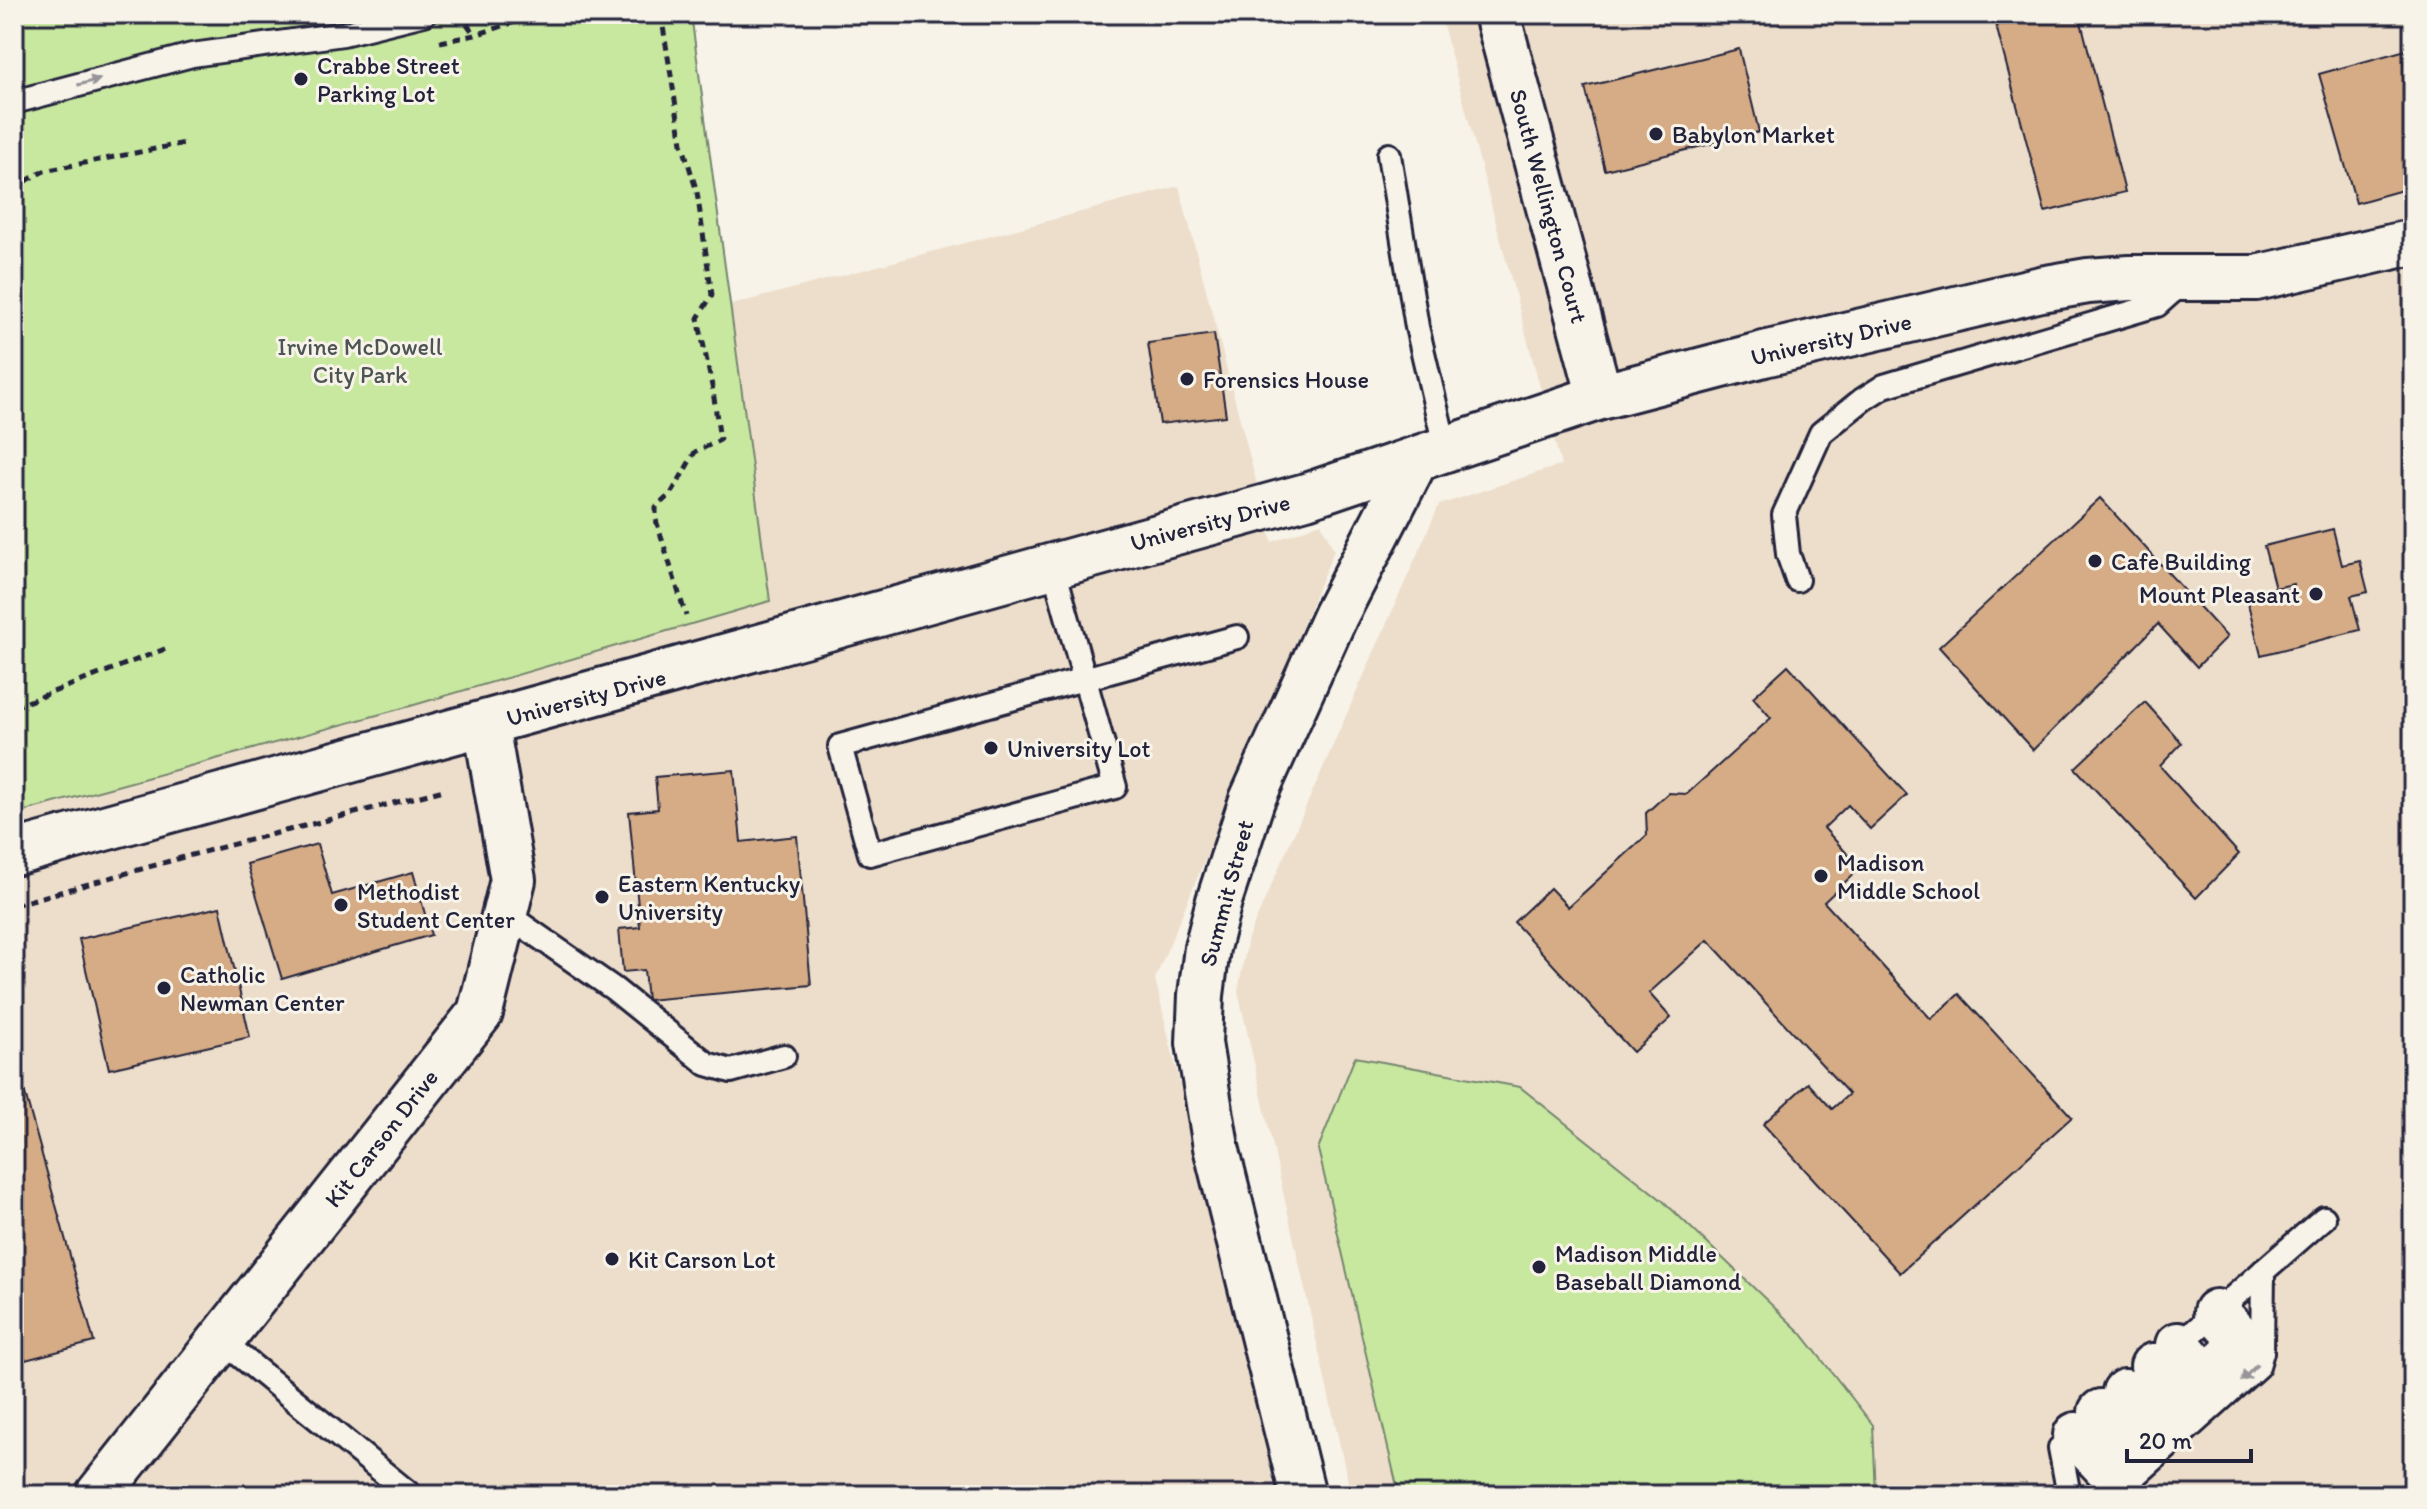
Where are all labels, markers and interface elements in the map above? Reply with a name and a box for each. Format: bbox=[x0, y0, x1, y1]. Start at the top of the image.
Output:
place label: Crabbe Street Parking Lot bbox=[317, 51, 460, 108]
marker: Crabbe Street Parking Lot bbox=[292, 70, 310, 88]
one-way arrow bbox=[78, 75, 102, 88]
street label: South Wellington Court bbox=[1504, 86, 1594, 326]
place label: Babylon Market bbox=[1672, 120, 1835, 149]
marker: Babylon Market bbox=[1647, 125, 1665, 143]
street label: University Drive bbox=[1748, 306, 1914, 372]
park label: Irvine McDowell City Park bbox=[277, 332, 443, 389]
place label: Forensics House bbox=[1203, 365, 1369, 394]
marker: Forensics House bbox=[1178, 370, 1196, 388]
street label: University Drive bbox=[1127, 487, 1293, 557]
place label: Cafe Building bbox=[2111, 547, 2252, 576]
marker: Cafe Building bbox=[2086, 552, 2104, 570]
place label: Mount Pleasant bbox=[2139, 580, 2300, 609]
marker: Mount Pleasant bbox=[2307, 585, 2325, 603]
street label: University Drive bbox=[503, 662, 669, 732]
place label: University Lot bbox=[1007, 734, 1150, 763]
marker: University Lot bbox=[982, 739, 1000, 757]
street label: Summit Street bbox=[1193, 817, 1259, 969]
place label: Madison Middle School bbox=[1837, 848, 1980, 905]
marker: Madison Middle School bbox=[1812, 867, 1830, 885]
place label: Eastern Kentucky University bbox=[618, 869, 801, 926]
place label: Methodist Student Center bbox=[357, 877, 515, 934]
marker: Eastern Kentucky University bbox=[593, 888, 611, 906]
marker: Methodist Student Center bbox=[332, 896, 350, 914]
place label: Catholic Newman Center bbox=[180, 960, 345, 1017]
marker: Catholic Newman Center bbox=[155, 979, 173, 997]
street label: Kit Carson Drive bbox=[318, 1063, 444, 1213]
place label: Madison Middle Baseball Diamond bbox=[1555, 1239, 1741, 1296]
place label: Kit Carson Lot bbox=[628, 1245, 776, 1274]
marker: Kit Carson Lot bbox=[603, 1250, 621, 1268]
marker: Madison Middle Baseball Diamond bbox=[1530, 1258, 1548, 1276]
one-way arrow bbox=[2240, 1363, 2259, 1382]
scale bar bbox=[2127, 1413, 2251, 1463]
text: 20 m bbox=[2139, 1426, 2192, 1455]

